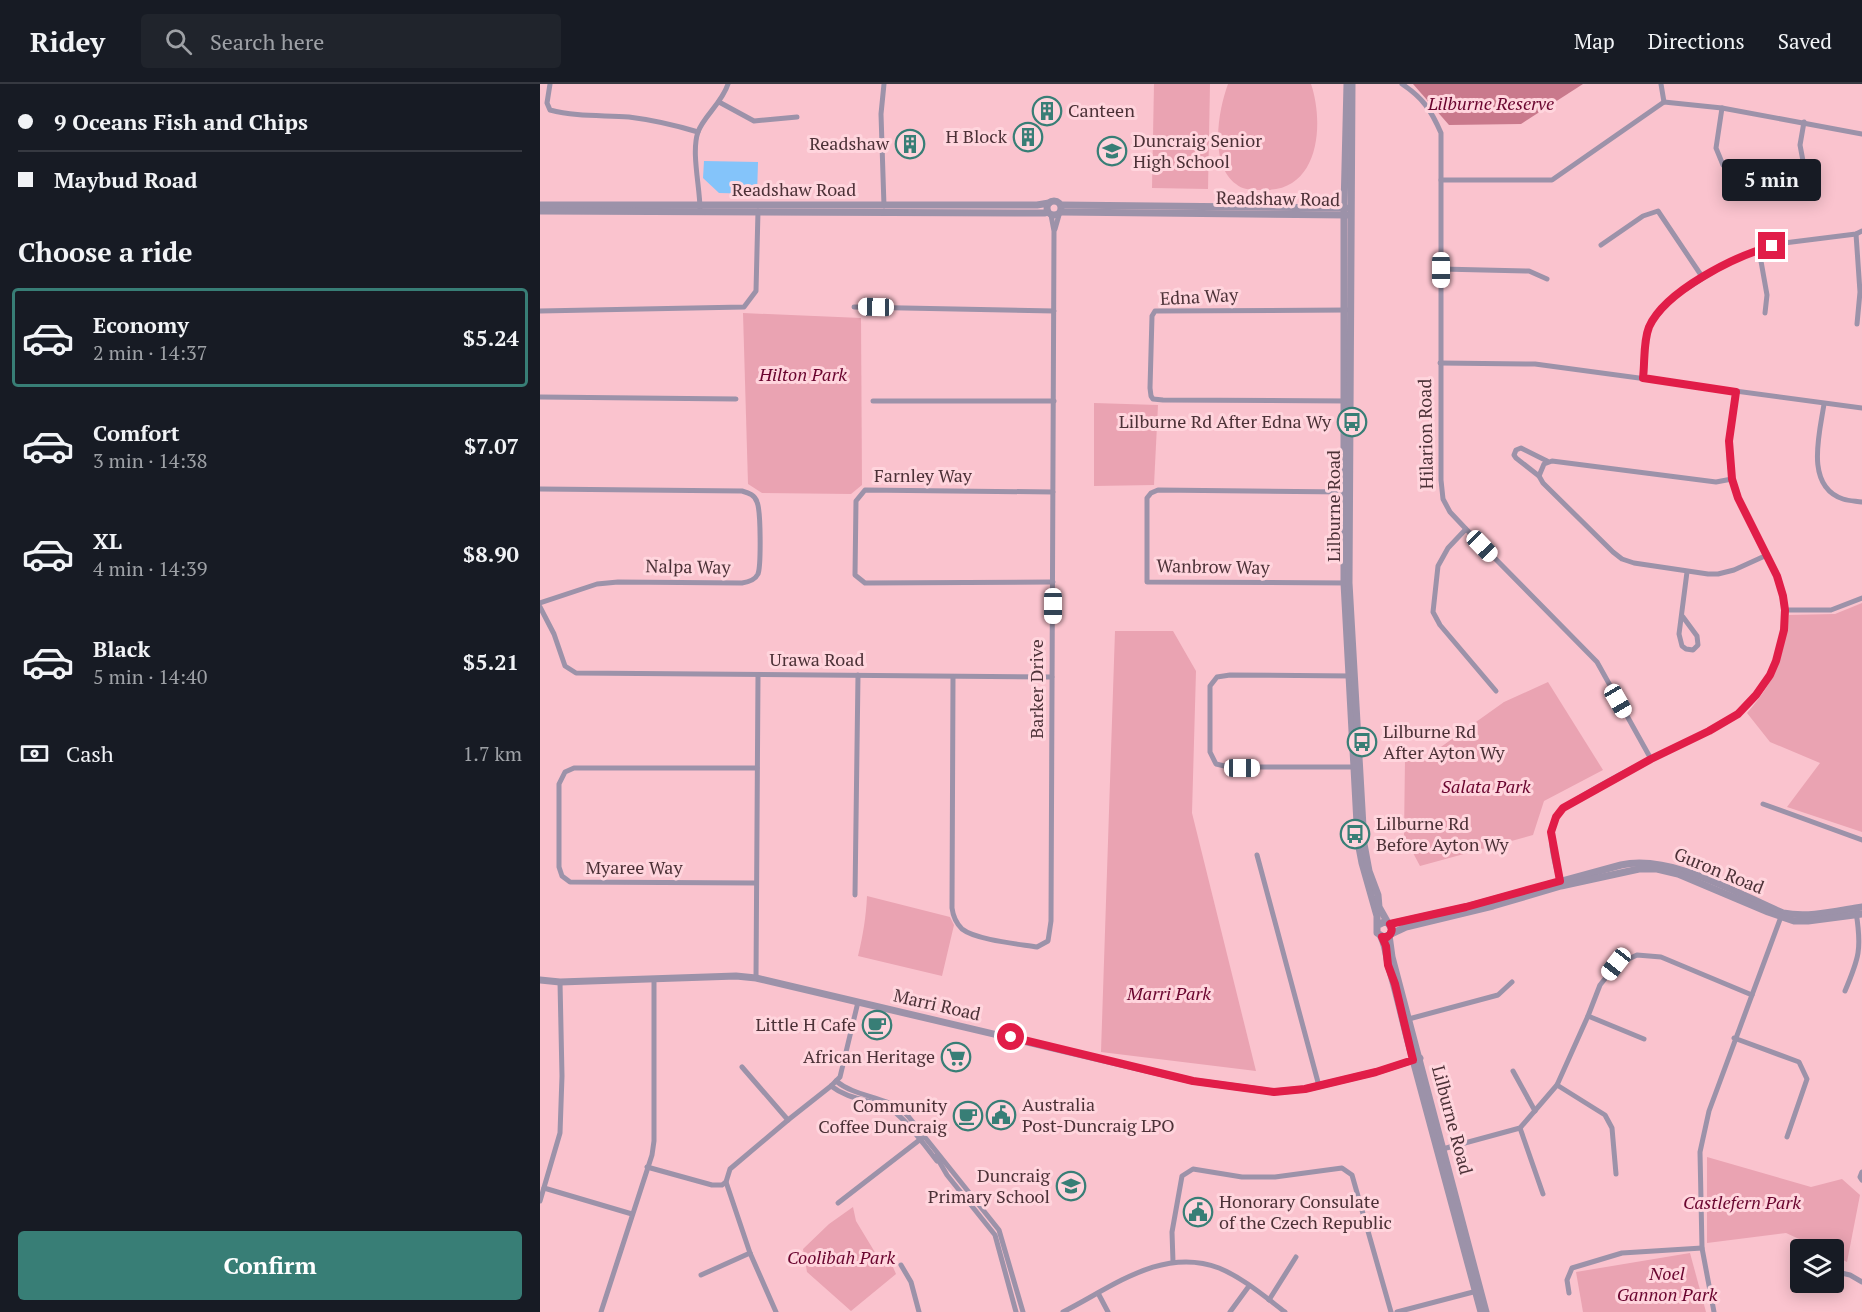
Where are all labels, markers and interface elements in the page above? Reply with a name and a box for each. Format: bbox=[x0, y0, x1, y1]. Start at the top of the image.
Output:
search box bbox=[141, 14, 561, 68]
text: Ridey bbox=[30, 23, 105, 60]
icon: search bbox=[162, 25, 195, 58]
text: Search here bbox=[210, 27, 324, 56]
text: Map bbox=[1574, 27, 1615, 55]
text: Directions bbox=[1648, 27, 1745, 55]
text: Saved bbox=[1778, 27, 1832, 55]
park label: Lilburne Reserve bbox=[1427, 91, 1554, 115]
building icon: Canteen bbox=[1031, 95, 1063, 127]
place label: Canteen bbox=[1068, 98, 1135, 122]
text: 9 Oceans Fish and Chips bbox=[54, 107, 308, 136]
building icon: H Block bbox=[1012, 121, 1044, 153]
place label: H Block bbox=[945, 124, 1008, 148]
building icon: Readshaw bbox=[894, 128, 926, 160]
place label: Duncraig Senior High School bbox=[1133, 128, 1262, 173]
place label: Readshaw bbox=[809, 131, 890, 155]
school or university icon: Duncraig Senior High School bbox=[1096, 135, 1128, 167]
callout: 5 min bbox=[1722, 159, 1822, 201]
text: Maybud Road bbox=[54, 165, 197, 194]
text: 5 min bbox=[1744, 166, 1799, 193]
street label: Readshaw Road bbox=[732, 177, 856, 201]
street label: Readshaw Road bbox=[1216, 185, 1340, 211]
route end bbox=[1758, 232, 1785, 259]
text: Choose a ride bbox=[18, 234, 193, 270]
car bbox=[1432, 252, 1450, 288]
street label: Edna Way bbox=[1159, 282, 1240, 310]
car bbox=[858, 298, 894, 316]
text: Economy bbox=[93, 310, 189, 339]
icon: car bbox=[21, 311, 75, 365]
text: $5.24 bbox=[463, 323, 519, 352]
text: 2 min · 14:37 bbox=[93, 339, 207, 366]
park label: Hilton Park bbox=[758, 362, 847, 386]
street label: Hilarion Road bbox=[1412, 379, 1438, 489]
bus stop icon: Lilburne Rd After Edna Wy bbox=[1336, 406, 1368, 438]
place label: Lilburne Rd After Edna Wy bbox=[1119, 409, 1332, 433]
text: Comfort bbox=[93, 418, 179, 447]
icon: car bbox=[21, 419, 75, 473]
text: $7.07 bbox=[464, 431, 519, 460]
text: 3 min · 14:38 bbox=[93, 447, 207, 474]
street label: Lilburne Road bbox=[1321, 450, 1345, 562]
street label: Farnley Way bbox=[874, 463, 973, 487]
text: XL bbox=[93, 526, 122, 555]
icon: car bbox=[21, 527, 75, 581]
car bbox=[1463, 527, 1501, 565]
text: $8.90 bbox=[463, 539, 519, 568]
street label: Nalpa Way bbox=[645, 553, 732, 579]
street label: Wanbrow Way bbox=[1156, 553, 1271, 579]
text: 4 min · 14:39 bbox=[93, 555, 207, 582]
car bbox=[1044, 588, 1062, 624]
text: Black bbox=[93, 634, 150, 663]
icon: car bbox=[21, 635, 75, 689]
street label: Barker Drive bbox=[1024, 639, 1048, 739]
text: $5.21 bbox=[463, 647, 519, 676]
street label: Urawa Road bbox=[770, 647, 864, 671]
text: 5 min · 14:40 bbox=[93, 663, 207, 690]
car bbox=[1601, 681, 1635, 721]
place label: Lilburne Rd After Ayton Wy bbox=[1383, 719, 1506, 764]
bus stop icon: Lilburne Rd After Ayton Wy bbox=[1346, 726, 1378, 758]
icon: cash bbox=[18, 737, 51, 770]
text: Cash bbox=[66, 739, 114, 768]
text: 1.7 km bbox=[463, 740, 522, 767]
car bbox=[1224, 759, 1260, 777]
park label: Salata Park bbox=[1441, 774, 1531, 798]
place label: Lilburne Rd Before Ayton Wy bbox=[1376, 811, 1510, 856]
bus stop icon: Lilburne Rd Before Ayton Wy bbox=[1339, 818, 1371, 850]
street label: Guron Road bbox=[1671, 841, 1768, 899]
street label: Myaree Way bbox=[585, 855, 683, 879]
car bbox=[1598, 944, 1634, 984]
park label: Marri Park bbox=[1126, 981, 1211, 1005]
street label: Marri Road bbox=[891, 982, 983, 1026]
cafe icon: Little H Cafe bbox=[861, 1009, 893, 1041]
place label: Little H Cafe bbox=[755, 1012, 856, 1036]
route start bbox=[997, 1023, 1024, 1050]
supermarket icon: African Heritage bbox=[940, 1041, 972, 1073]
place label: African Heritage bbox=[803, 1044, 935, 1068]
street label: Lilburne Road bbox=[1427, 1063, 1479, 1177]
place label: Australia Post-Duncraig LPO bbox=[1022, 1092, 1175, 1137]
place label: Community Coffee Duncraig bbox=[818, 1093, 948, 1138]
public building icon: Australia Post-Duncraig LPO bbox=[985, 1099, 1017, 1131]
cafe icon: Community Coffee Duncraig bbox=[952, 1100, 984, 1132]
place label: Duncraig Primary School bbox=[928, 1163, 1051, 1208]
school or university icon: Duncraig Primary School bbox=[1055, 1170, 1087, 1202]
place label: Honorary Consulate of the Czech Republic bbox=[1219, 1189, 1392, 1234]
park label: Castlefern Park bbox=[1683, 1190, 1801, 1214]
public building icon: Honorary Consulate of the Czech Republic bbox=[1182, 1196, 1214, 1228]
button: Confirm bbox=[18, 1231, 522, 1300]
map controls bbox=[1790, 1239, 1844, 1293]
button: layers bbox=[1790, 1239, 1844, 1293]
park label: Coolibah Park bbox=[787, 1245, 895, 1269]
park label: Noel Gannon Park bbox=[1617, 1261, 1718, 1306]

